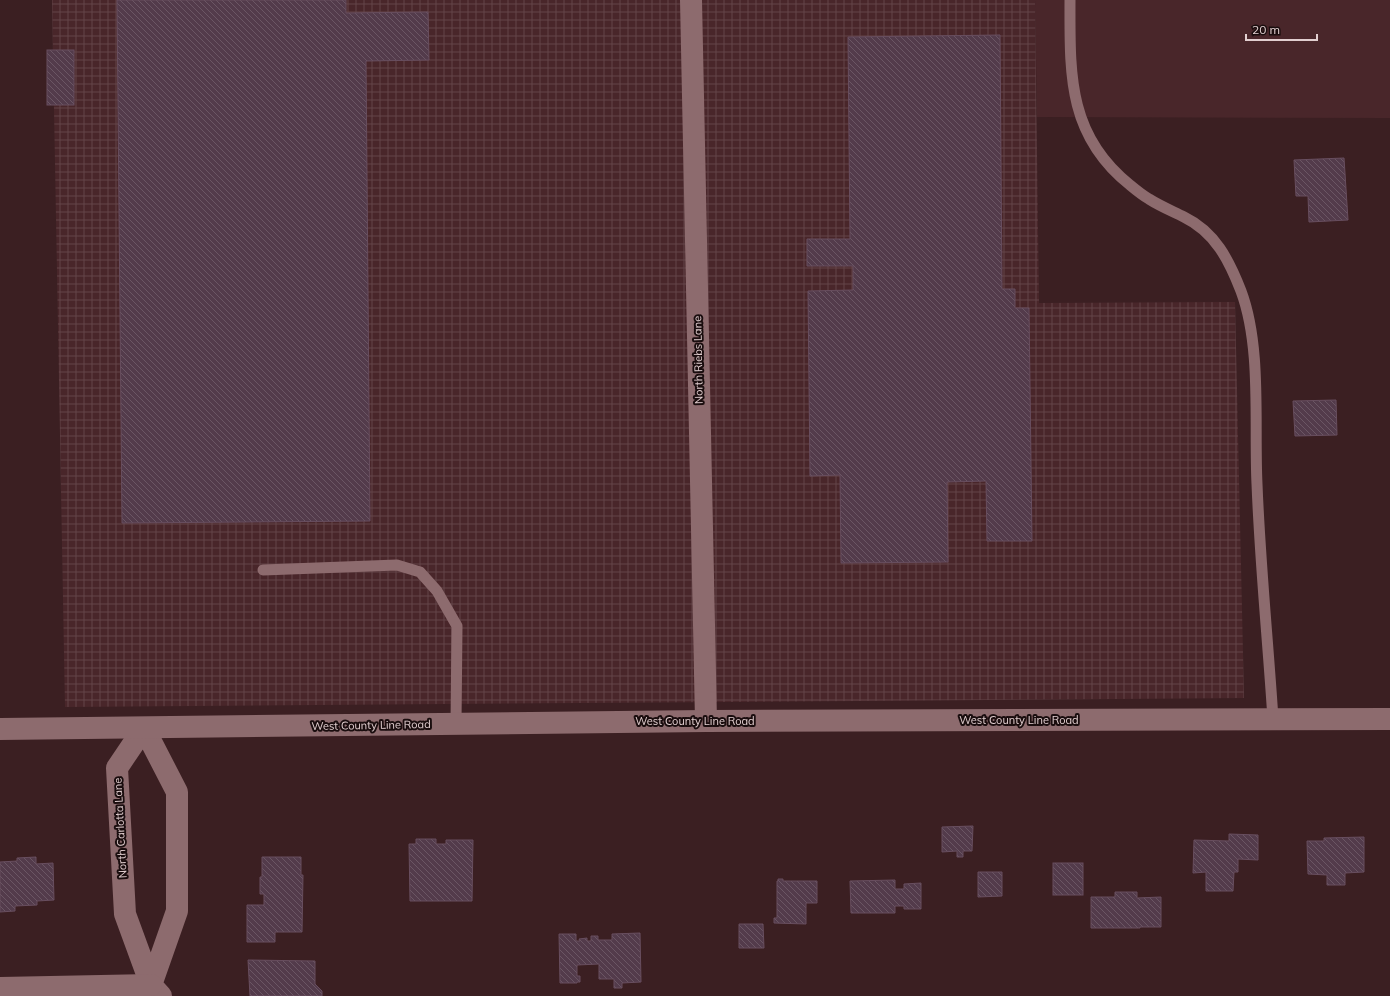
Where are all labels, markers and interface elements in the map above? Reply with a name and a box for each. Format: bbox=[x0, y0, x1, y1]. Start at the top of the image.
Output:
scale bar bbox=[1246, 16, 1317, 42]
text: 20 m bbox=[1252, 22, 1280, 37]
street label: North Riebs Lane bbox=[690, 316, 706, 404]
street label: West County Line Road bbox=[959, 713, 1079, 727]
street label: West County Line Road bbox=[635, 714, 755, 728]
street label: West County Line Road bbox=[311, 717, 431, 733]
street label: North Carlotta Lane bbox=[110, 777, 130, 879]

